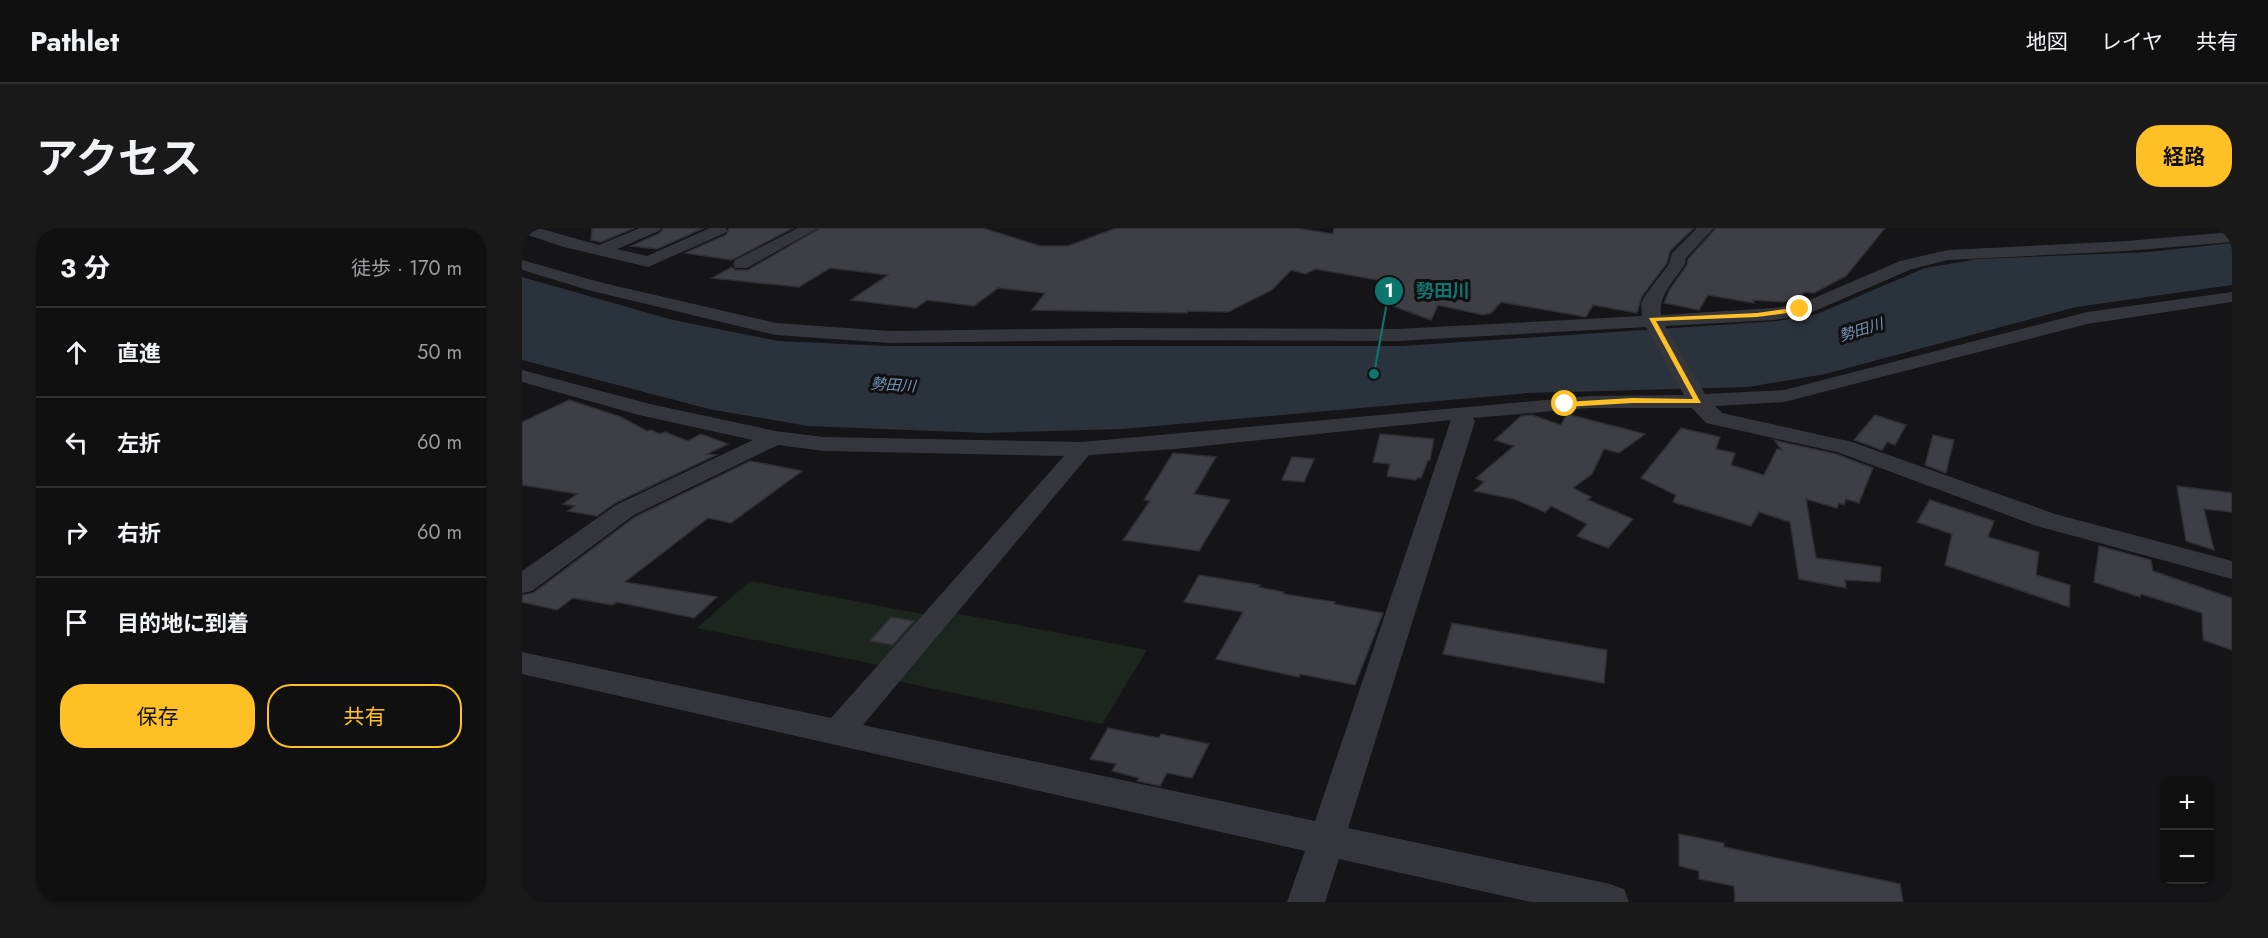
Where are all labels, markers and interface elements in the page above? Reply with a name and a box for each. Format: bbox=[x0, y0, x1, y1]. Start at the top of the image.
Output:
text: Pathlet bbox=[30, 21, 119, 62]
text: 地図 bbox=[2026, 27, 2068, 57]
text: レイヤ bbox=[2101, 27, 2163, 57]
text: 共有 bbox=[2196, 27, 2238, 57]
button: 経路 bbox=[2136, 125, 2232, 187]
text: アクセス bbox=[36, 128, 202, 189]
text: 3 分 bbox=[60, 249, 110, 287]
text: 徒歩 · 170 m bbox=[351, 254, 462, 283]
callout: 勢田川 bbox=[1374, 273, 1482, 309]
text: 1 bbox=[1384, 278, 1394, 304]
text: 勢田川 bbox=[1416, 278, 1470, 304]
route end bbox=[1786, 295, 1812, 321]
water label: 勢田川 bbox=[1836, 312, 1888, 347]
icon: ahead bbox=[60, 336, 93, 369]
text: 直進 bbox=[117, 337, 161, 369]
text: 50 m bbox=[417, 338, 462, 367]
water label: 勢田川 bbox=[870, 372, 918, 398]
route start bbox=[1551, 390, 1577, 416]
icon: left bbox=[60, 426, 93, 459]
text: 左折 bbox=[117, 427, 161, 459]
text: 60 m bbox=[417, 428, 462, 457]
icon: right bbox=[60, 516, 93, 549]
text: 右折 bbox=[117, 517, 161, 549]
text: 60 m bbox=[417, 518, 462, 547]
icon: arrive bbox=[60, 606, 93, 639]
text: 目的地に到着 bbox=[117, 607, 249, 639]
button: 保存 bbox=[60, 684, 255, 748]
button: 共有 bbox=[267, 684, 462, 748]
map controls bbox=[2160, 776, 2214, 884]
button: + bbox=[2160, 776, 2214, 830]
button: − bbox=[2160, 830, 2214, 884]

